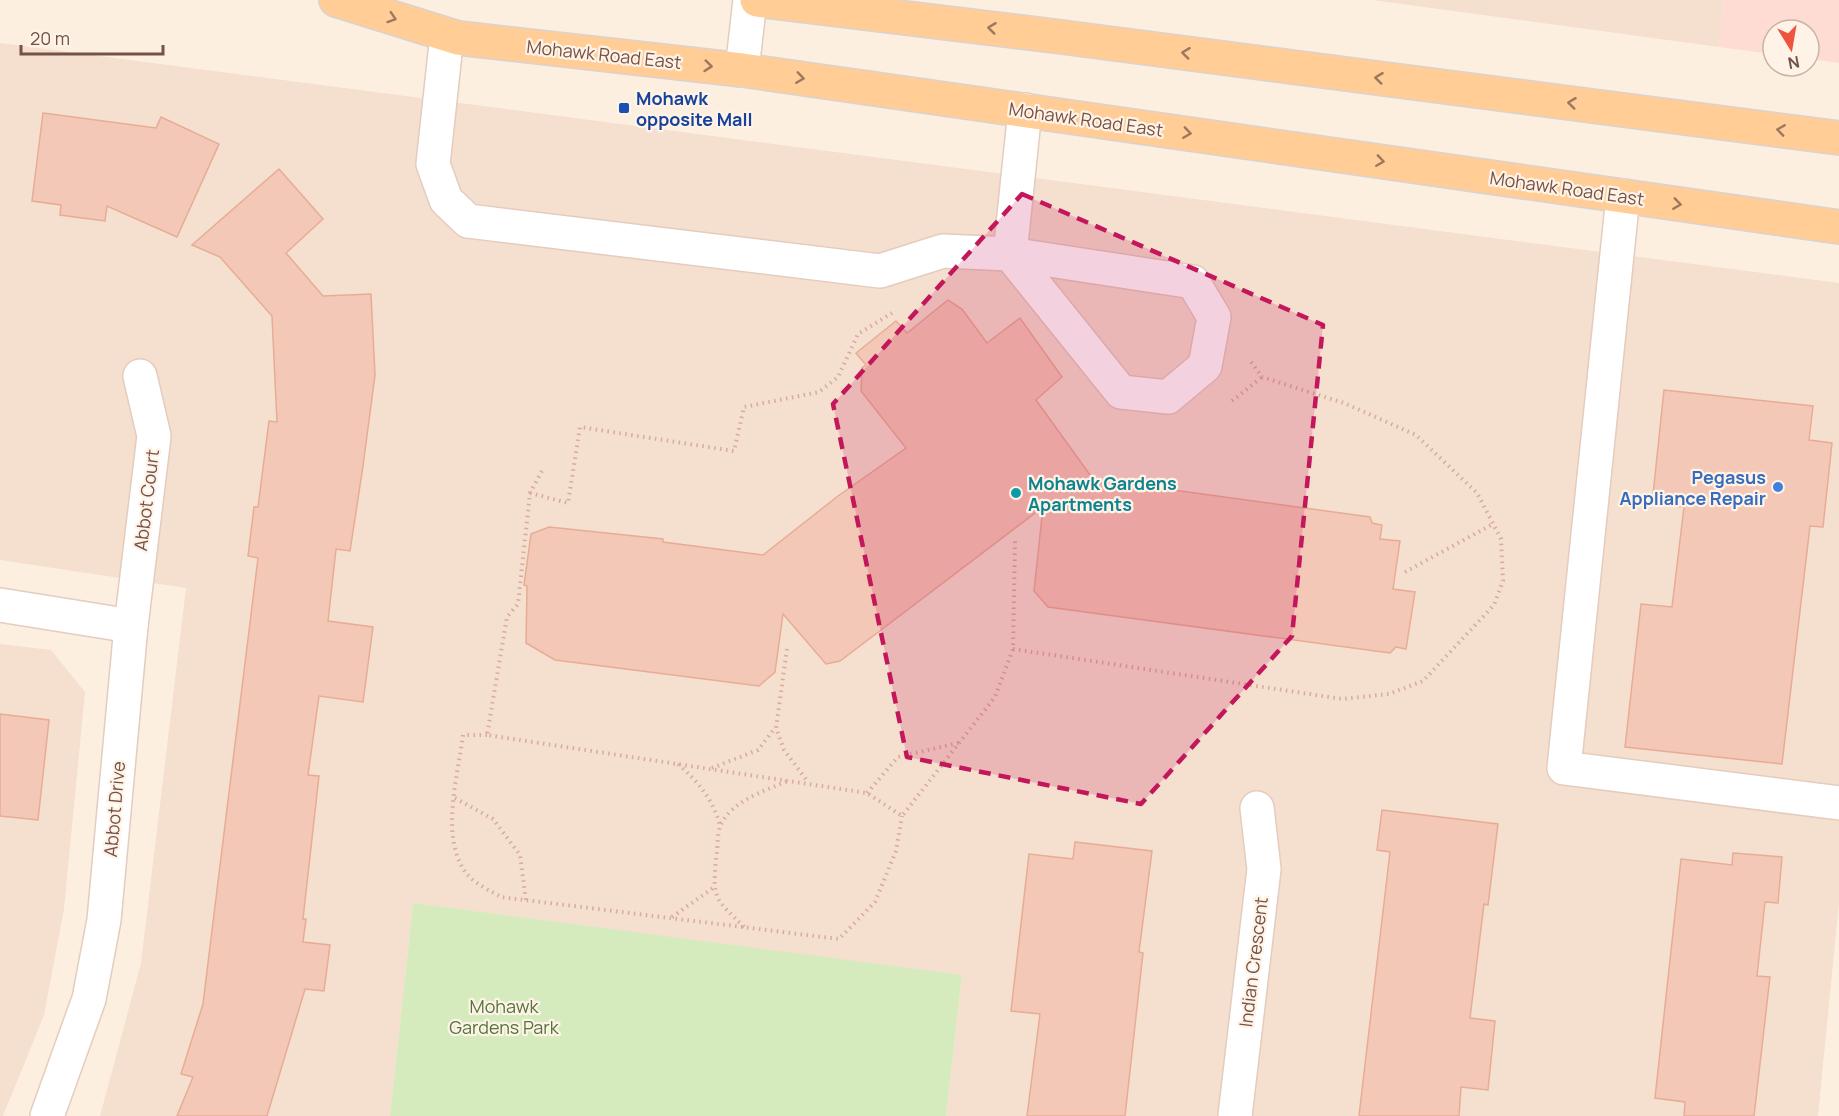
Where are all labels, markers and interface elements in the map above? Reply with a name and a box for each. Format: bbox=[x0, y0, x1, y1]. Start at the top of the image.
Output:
one-way arrow bbox=[386, 11, 397, 23]
scale bar bbox=[21, 18, 164, 56]
north arrow bbox=[1761, 18, 1821, 78]
one-way arrow bbox=[988, 22, 997, 35]
text: 20 m bbox=[30, 26, 70, 50]
street label: Mohawk Road East bbox=[525, 34, 683, 74]
one-way arrow bbox=[1181, 47, 1190, 59]
text: N bbox=[1786, 51, 1802, 75]
one-way arrow bbox=[703, 59, 713, 72]
one-way arrow bbox=[795, 72, 804, 84]
one-way arrow bbox=[1374, 72, 1384, 84]
place label: Mohawk opposite Mall bbox=[636, 86, 753, 131]
street label: Mohawk Road East bbox=[1007, 96, 1165, 142]
one-way arrow bbox=[1568, 97, 1577, 109]
marker: Mohawk opposite Mall bbox=[617, 101, 631, 115]
one-way arrow bbox=[1776, 125, 1786, 137]
one-way arrow bbox=[1183, 127, 1192, 139]
one-way arrow bbox=[1376, 155, 1385, 167]
street label: Mohawk Road East bbox=[1488, 165, 1646, 211]
one-way arrow bbox=[1673, 197, 1682, 209]
street label: Abbot Court bbox=[128, 448, 164, 552]
place label: Pegasus Appliance Repair bbox=[1620, 465, 1766, 510]
place label: Mohawk Gardens Apartments bbox=[1028, 471, 1177, 516]
marker: Pegasus Appliance Repair bbox=[1771, 480, 1785, 494]
marker: Mohawk Gardens Apartments bbox=[1009, 486, 1023, 500]
street label: Abbot Drive bbox=[98, 760, 130, 858]
street label: Indian Crescent bbox=[1233, 896, 1273, 1028]
park label: Mohawk Gardens Park bbox=[449, 994, 560, 1039]

